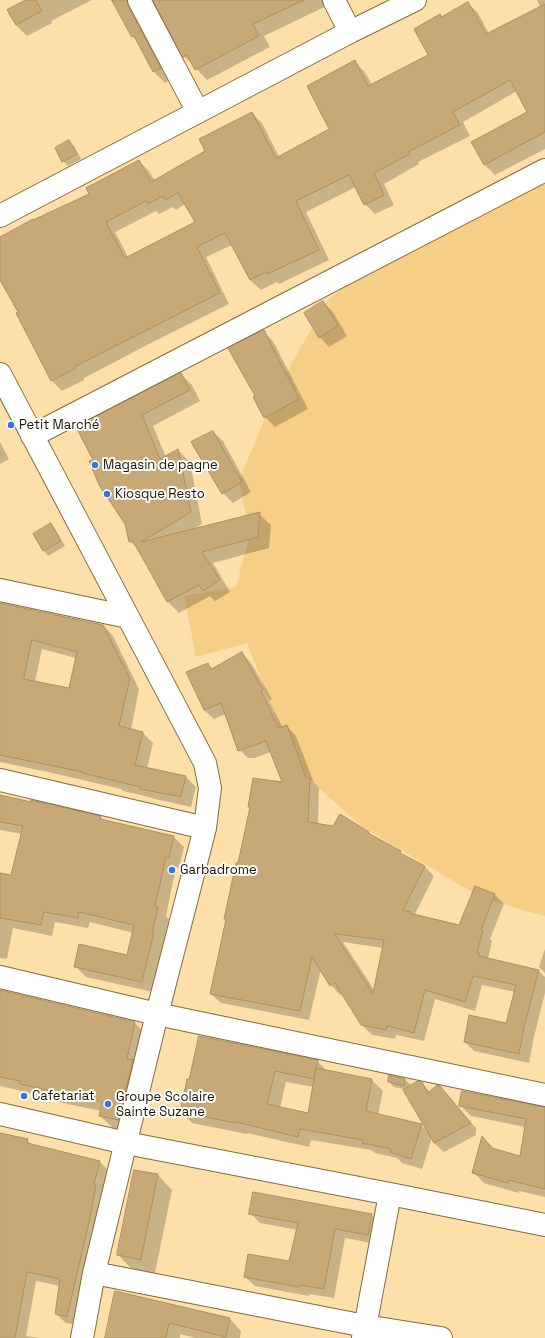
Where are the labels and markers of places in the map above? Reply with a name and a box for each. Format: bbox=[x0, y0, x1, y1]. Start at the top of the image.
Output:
place label: Petit Marché bbox=[19, 417, 99, 433]
marker: Petit Marché bbox=[6, 420, 16, 430]
place label: Magasin de pagne bbox=[103, 457, 218, 473]
marker: Magasin de pagne bbox=[90, 460, 100, 470]
place label: Kiosque Resto bbox=[115, 486, 205, 502]
marker: Kiosque Resto bbox=[102, 489, 112, 499]
place label: Garbadrome bbox=[180, 862, 257, 878]
marker: Garbadrome bbox=[167, 865, 177, 875]
place label: Cafetariat bbox=[32, 1088, 95, 1104]
place label: Groupe Scolaire Sainte Suzane bbox=[116, 1089, 215, 1120]
marker: Cafetariat bbox=[19, 1091, 29, 1101]
marker: Groupe Scolaire Sainte Suzane bbox=[103, 1099, 113, 1109]

